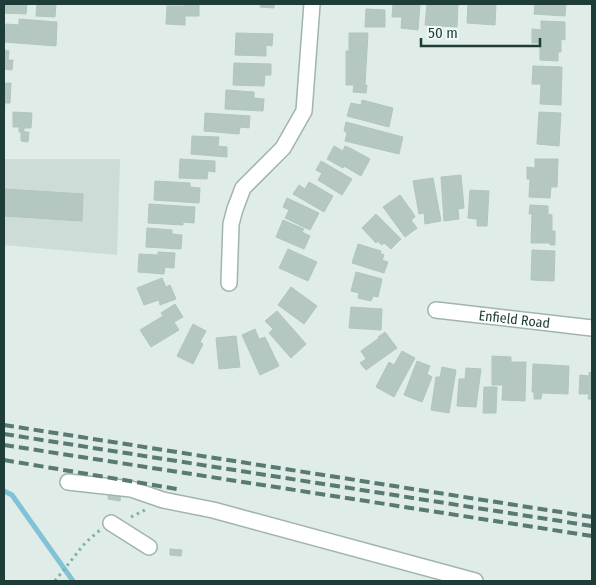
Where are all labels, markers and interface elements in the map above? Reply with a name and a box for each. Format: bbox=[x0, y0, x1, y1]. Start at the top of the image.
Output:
scale bar bbox=[421, 15, 540, 47]
text: 50 m bbox=[428, 24, 458, 42]
street label: Enfield Road bbox=[478, 307, 551, 332]

